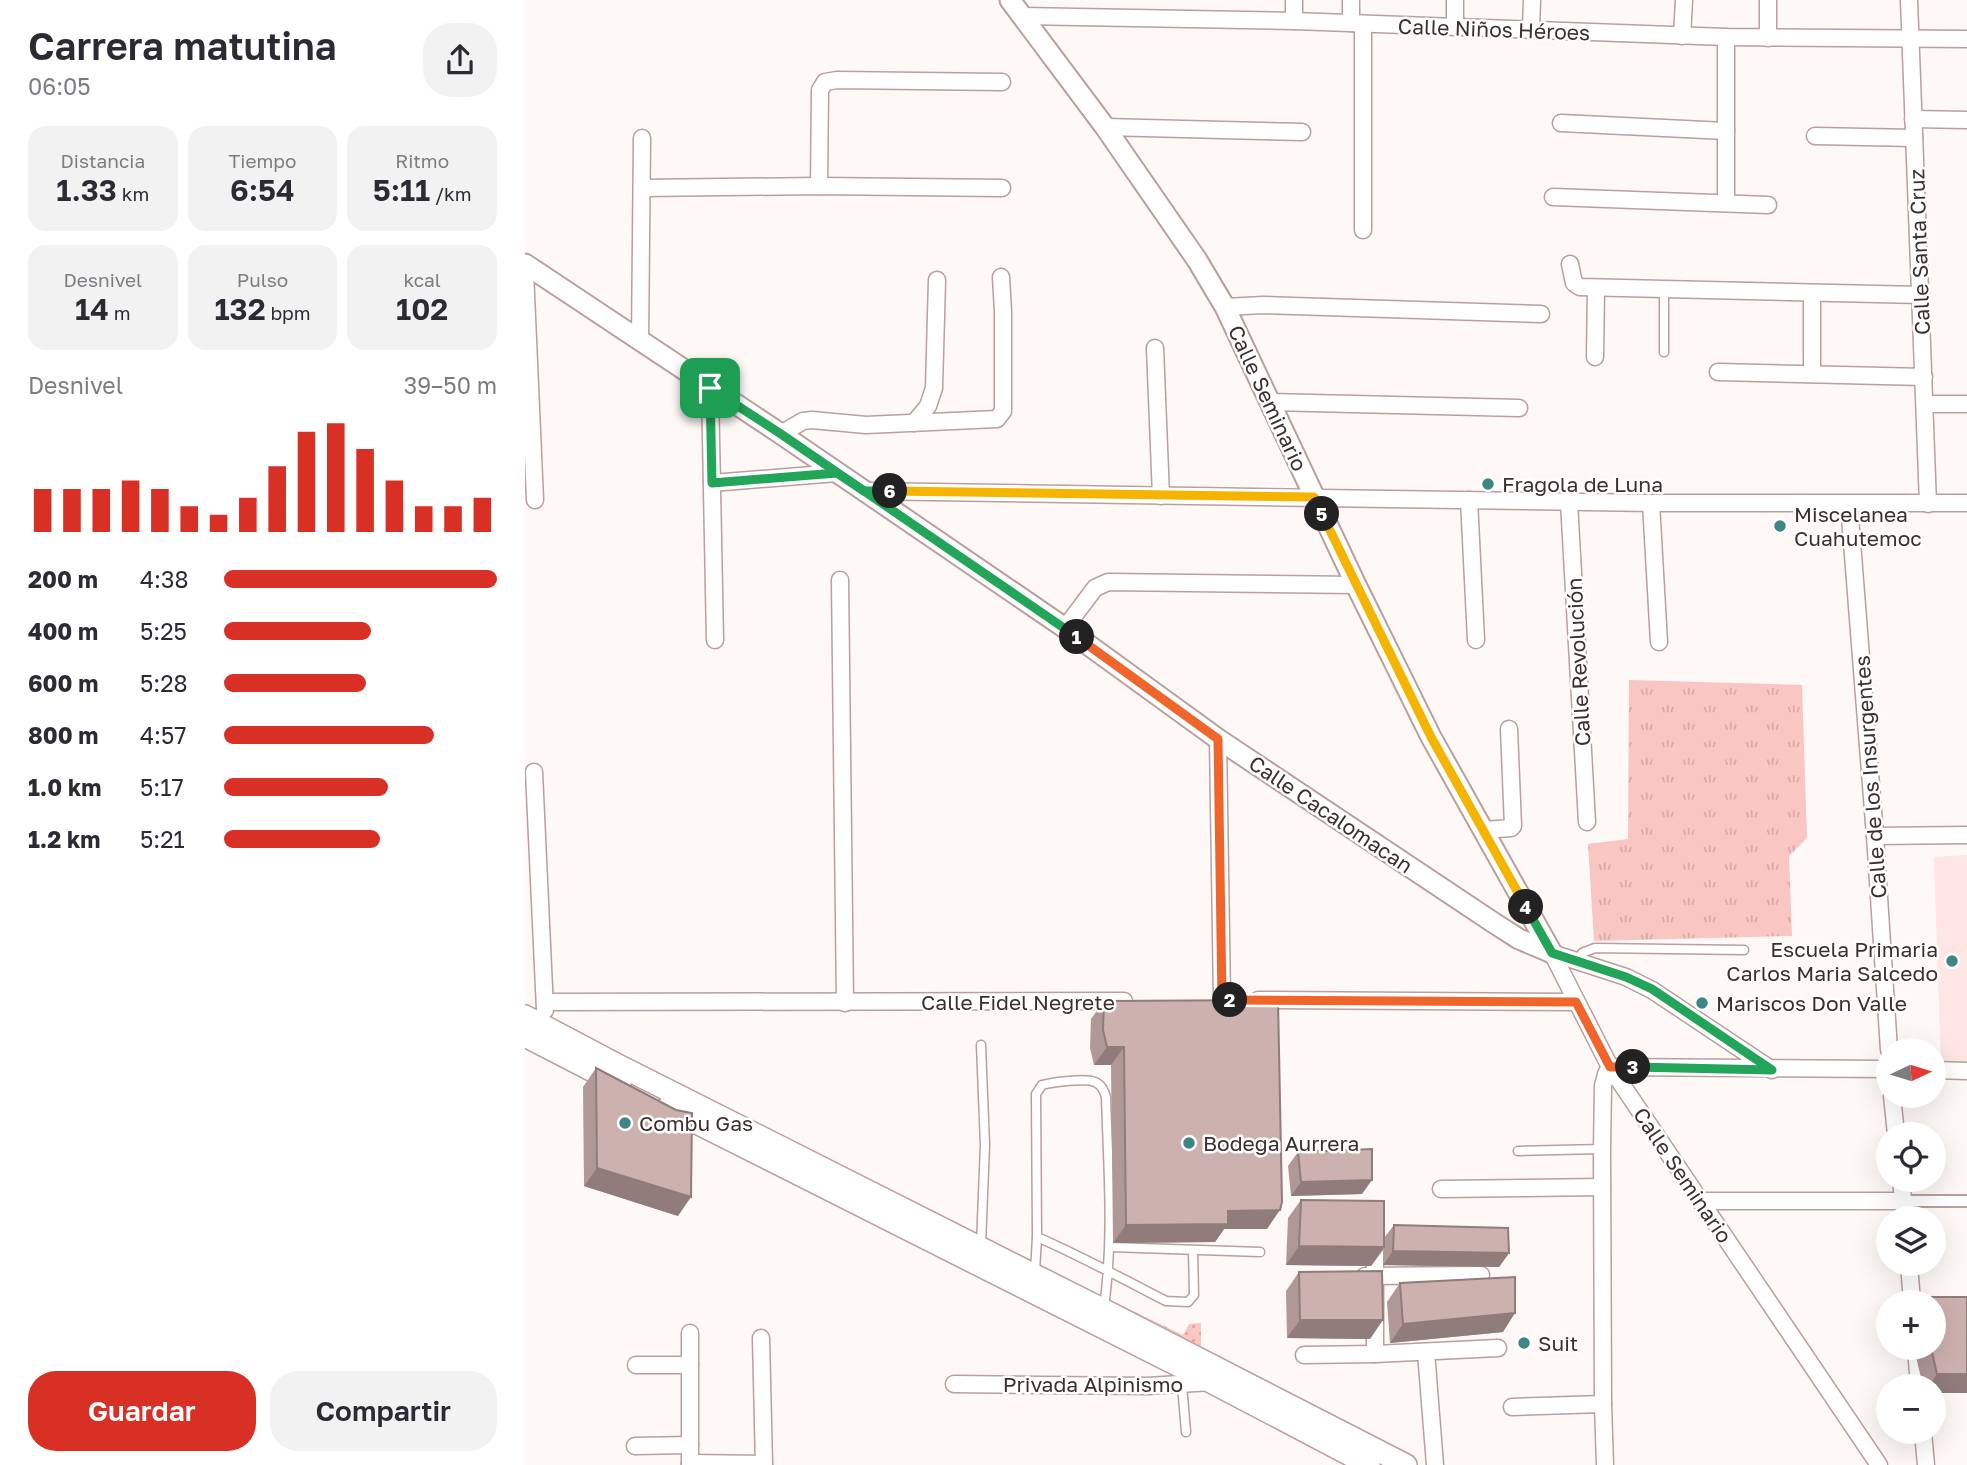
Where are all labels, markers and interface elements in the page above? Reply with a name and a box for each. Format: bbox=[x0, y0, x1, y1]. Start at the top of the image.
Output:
street label: Calle Niños Héroes bbox=[1397, 13, 1591, 45]
text: Carrera matutina bbox=[28, 23, 337, 68]
button: share bbox=[423, 23, 497, 97]
text: 06:05 bbox=[28, 72, 91, 100]
text: Distancia bbox=[60, 149, 145, 172]
text: Tiempo bbox=[229, 149, 296, 172]
text: Ritmo bbox=[395, 149, 449, 172]
street label: Calle Santa Cruz bbox=[1903, 168, 1935, 336]
text: 1.33 bbox=[56, 172, 117, 208]
text: 6:54 bbox=[230, 172, 295, 208]
text: 5:11 bbox=[373, 172, 430, 208]
text: km bbox=[117, 182, 149, 205]
text: /km bbox=[430, 182, 472, 205]
text: Desnivel bbox=[64, 268, 142, 291]
text: Pulso bbox=[237, 268, 288, 291]
text: kcal bbox=[403, 268, 441, 291]
text: 14 bbox=[75, 291, 109, 327]
text: 132 bbox=[214, 291, 266, 327]
text: 102 bbox=[396, 291, 448, 327]
text: m bbox=[109, 301, 131, 324]
text: bpm bbox=[266, 301, 311, 324]
street label: Calle Seminario bbox=[1223, 321, 1313, 475]
pin bbox=[680, 358, 740, 418]
icon: arrive bbox=[691, 369, 729, 407]
text: Desnivel bbox=[28, 371, 123, 399]
text: 39–50 m bbox=[404, 371, 497, 399]
place label: Fragola de Luna bbox=[1502, 471, 1663, 497]
pin: 6 bbox=[873, 474, 907, 508]
marker: Fragola de Luna bbox=[1480, 476, 1496, 492]
text: 6 bbox=[883, 479, 896, 502]
pin: 5 bbox=[1305, 496, 1339, 532]
place label: Miscelanea Cuahutemoc bbox=[1794, 501, 1922, 551]
text: 5 bbox=[1316, 502, 1327, 525]
marker: Miscelanea Cuahutemoc bbox=[1772, 518, 1788, 534]
text: 200 m bbox=[28, 565, 98, 593]
text: 4:38 bbox=[140, 565, 188, 593]
street label: Calle Revolución bbox=[1561, 577, 1595, 747]
text: 400 m bbox=[28, 617, 98, 645]
text: 5:25 bbox=[140, 617, 187, 645]
pin: 1 bbox=[1059, 620, 1095, 654]
text: 1 bbox=[1072, 625, 1081, 648]
street label: Calle de los Insurgentes bbox=[1849, 655, 1891, 899]
text: 600 m bbox=[28, 669, 98, 697]
text: 5:28 bbox=[140, 669, 188, 697]
text: 800 m bbox=[28, 721, 99, 749]
text: 4:57 bbox=[140, 721, 186, 749]
street label: Calle Cacalomacan bbox=[1244, 750, 1418, 878]
text: 1.0 km bbox=[28, 773, 101, 801]
text: 5:17 bbox=[140, 773, 184, 801]
text: 1.2 km bbox=[28, 825, 100, 853]
text: 5:21 bbox=[140, 825, 185, 853]
pin: 4 bbox=[1509, 890, 1543, 925]
text: 4 bbox=[1520, 895, 1531, 918]
place label: Escuela Primaria Carlos Maria Salcedo bbox=[1726, 936, 1938, 986]
marker: Escuela Primaria Carlos Maria Salcedo bbox=[1944, 953, 1960, 969]
pin: 2 bbox=[1213, 982, 1247, 1018]
text: 2 bbox=[1224, 988, 1235, 1011]
street label: Calle Fidel Negrete bbox=[921, 989, 1115, 1015]
place label: Mariscos Don Valle bbox=[1716, 990, 1907, 1016]
marker: Mariscos Don Valle bbox=[1694, 995, 1710, 1011]
north arrow bbox=[1876, 1038, 1946, 1108]
map controls bbox=[1876, 1038, 1946, 1444]
pin: 3 bbox=[1615, 1050, 1651, 1084]
text: 3 bbox=[1627, 1055, 1638, 1078]
street label: Calle Seminario bbox=[1628, 1102, 1738, 1248]
place label: Combu Gas bbox=[639, 1110, 753, 1136]
marker: Combu Gas bbox=[617, 1115, 633, 1131]
button: locate bbox=[1876, 1122, 1946, 1192]
place label: Bodega Aurrera bbox=[1203, 1130, 1359, 1156]
marker: Bodega Aurrera bbox=[1181, 1135, 1197, 1151]
button: layers bbox=[1876, 1206, 1946, 1276]
button: + bbox=[1876, 1290, 1946, 1360]
place label: Suit bbox=[1538, 1330, 1578, 1356]
marker: Suit bbox=[1516, 1335, 1532, 1351]
button: Guardar bbox=[28, 1371, 256, 1451]
button: Compartir bbox=[270, 1371, 497, 1451]
street label: Privada Alpinismo bbox=[1003, 1371, 1183, 1397]
button: − bbox=[1876, 1374, 1946, 1444]

